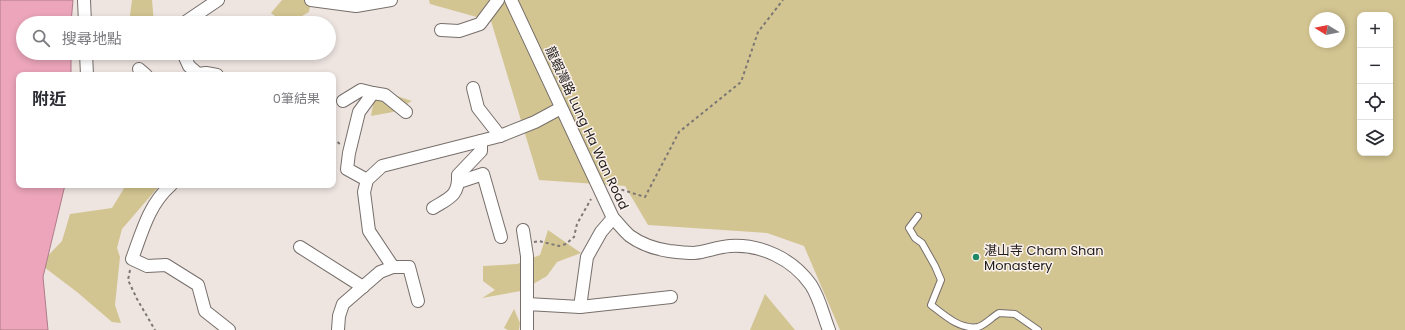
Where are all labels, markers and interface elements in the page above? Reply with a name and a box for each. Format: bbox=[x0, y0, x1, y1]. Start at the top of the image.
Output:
north arrow bbox=[1309, 12, 1345, 48]
map controls bbox=[1357, 12, 1393, 156]
button: + bbox=[1357, 12, 1393, 48]
search box bbox=[16, 16, 336, 60]
icon: search bbox=[30, 27, 52, 49]
text: 搜尋地點 bbox=[62, 28, 122, 49]
street label: 龍蝦灣路 Lung Ha Wan Road bbox=[541, 43, 633, 213]
button: − bbox=[1357, 48, 1393, 84]
button: locate bbox=[1357, 84, 1393, 120]
text: 附近 bbox=[32, 87, 66, 111]
text: 0筆結果 bbox=[273, 89, 320, 108]
button: layers bbox=[1357, 120, 1393, 156]
place label: 湛山寺 Cham Shan Monastery bbox=[984, 241, 1104, 275]
marker: 湛山寺 Cham Shan Monastery bbox=[971, 252, 981, 262]

